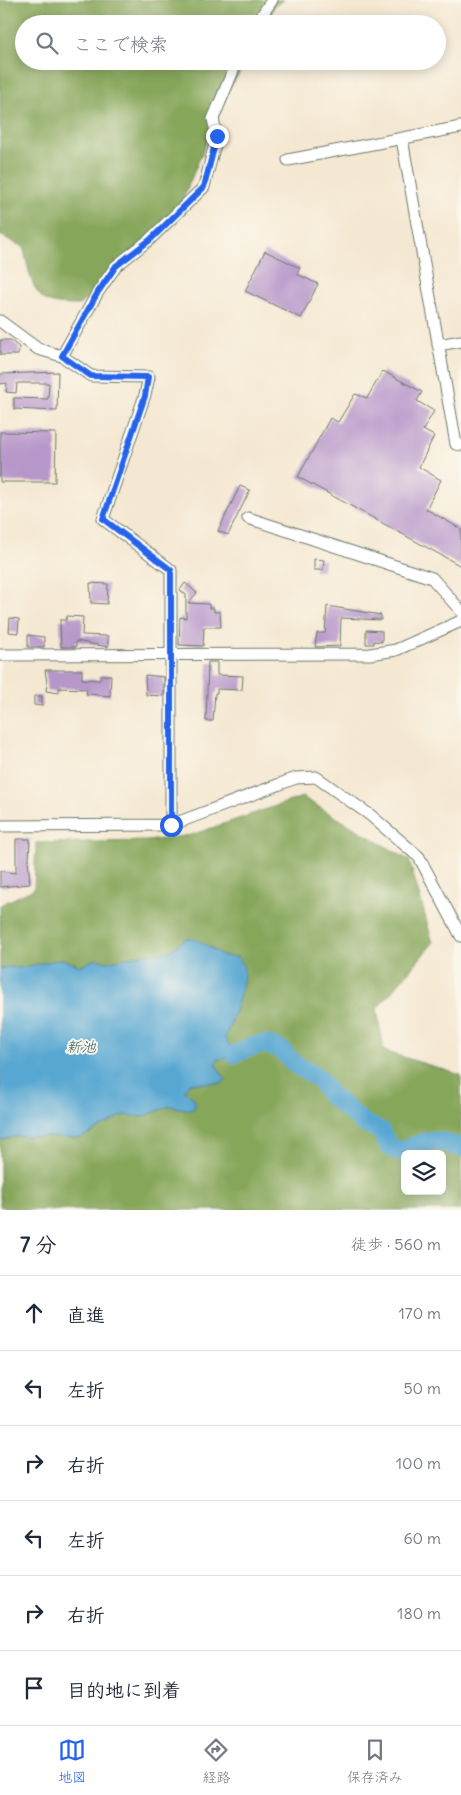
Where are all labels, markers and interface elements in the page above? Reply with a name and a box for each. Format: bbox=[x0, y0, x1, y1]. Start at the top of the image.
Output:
search box bbox=[15, 15, 446, 70]
icon: search bbox=[33, 29, 61, 57]
text: ここで検索 bbox=[73, 32, 168, 56]
route end bbox=[206, 125, 229, 148]
route start bbox=[160, 814, 183, 837]
water label: 新池 bbox=[66, 1037, 97, 1056]
map controls bbox=[401, 1150, 446, 1195]
button: layers bbox=[401, 1150, 446, 1195]
text: 7 分 bbox=[20, 1231, 56, 1258]
text: 徒歩 · 560 m bbox=[351, 1234, 441, 1254]
icon: ahead bbox=[20, 1299, 48, 1327]
text: 直進 bbox=[67, 1303, 105, 1327]
text: 170 m bbox=[398, 1303, 441, 1323]
icon: left bbox=[20, 1374, 48, 1402]
text: 左折 bbox=[67, 1378, 105, 1402]
text: 50 m bbox=[403, 1378, 441, 1398]
icon: right bbox=[20, 1449, 48, 1477]
text: 右折 bbox=[67, 1453, 105, 1477]
text: 100 m bbox=[396, 1453, 441, 1473]
icon: left bbox=[20, 1524, 48, 1552]
text: 左折 bbox=[67, 1528, 105, 1552]
text: 60 m bbox=[403, 1528, 441, 1548]
icon: right bbox=[20, 1599, 48, 1627]
text: 右折 bbox=[67, 1603, 105, 1627]
text: 180 m bbox=[397, 1603, 441, 1623]
icon: arrive bbox=[20, 1674, 48, 1702]
text: 目的地に到着 bbox=[67, 1678, 181, 1702]
tab: 地図 bbox=[58, 1736, 86, 1786]
tab: 経路 bbox=[202, 1736, 230, 1786]
tab: 保存済み bbox=[347, 1736, 403, 1786]

